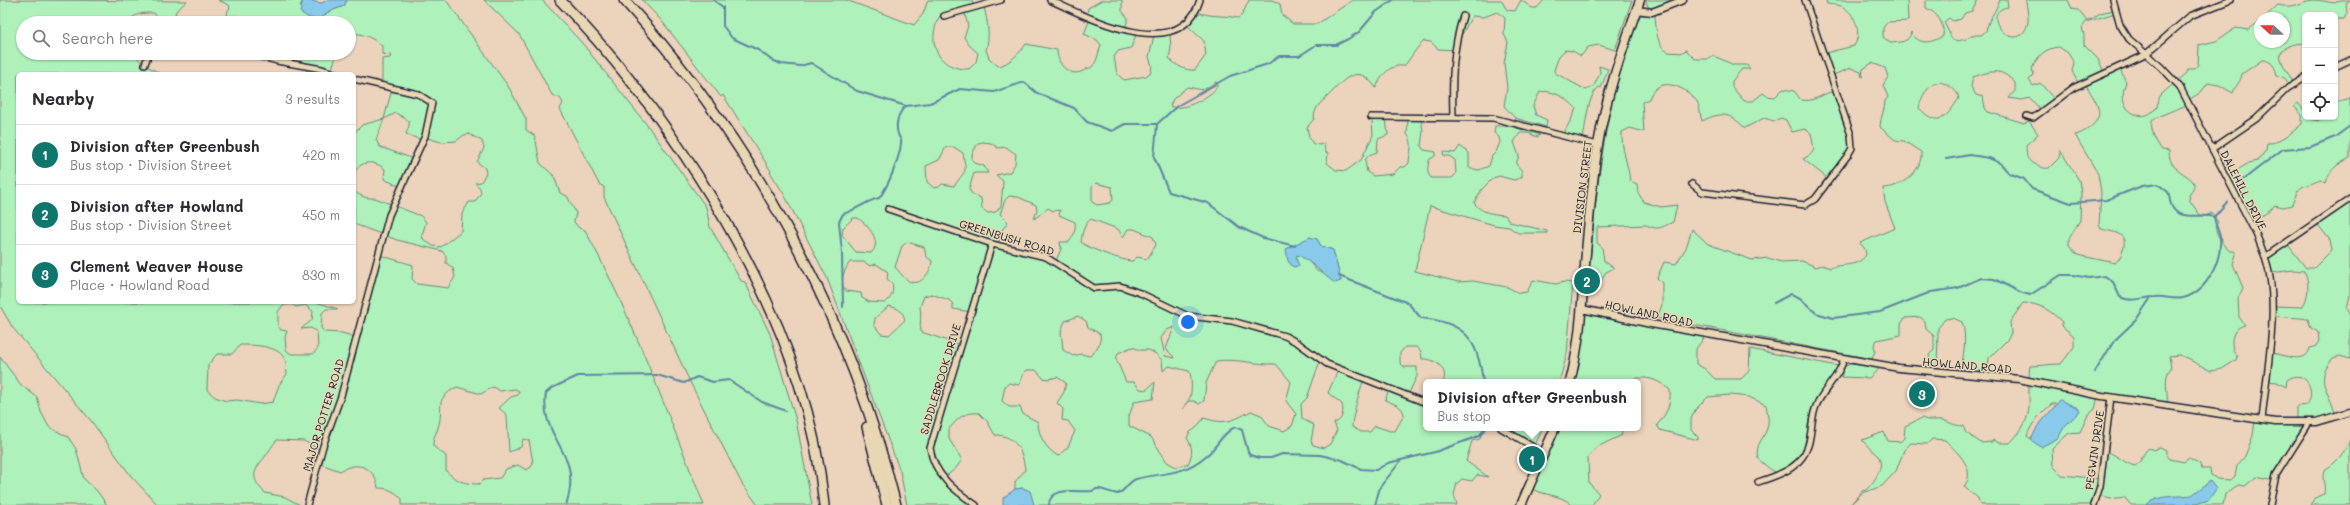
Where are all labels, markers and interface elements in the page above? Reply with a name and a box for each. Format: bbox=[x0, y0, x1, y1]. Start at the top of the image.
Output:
north arrow bbox=[2254, 12, 2290, 48]
map controls bbox=[2302, 12, 2338, 120]
button: + bbox=[2302, 12, 2338, 48]
search box bbox=[16, 16, 356, 60]
icon: search bbox=[30, 27, 52, 49]
text: Search here bbox=[62, 28, 153, 48]
button: − bbox=[2302, 48, 2338, 84]
button: locate bbox=[2302, 84, 2338, 120]
text: Nearby bbox=[32, 87, 94, 109]
text: 3 results bbox=[285, 90, 340, 107]
text: Division after Greenbush bbox=[70, 136, 259, 156]
street label: DIVISION STREET bbox=[1569, 140, 1595, 234]
text: 1 bbox=[42, 146, 48, 163]
text: 420 m bbox=[303, 146, 340, 163]
street label: DALEHILL DRIVE bbox=[2217, 147, 2271, 233]
text: Bus stop · Division Street bbox=[70, 156, 232, 173]
text: Division after Howland bbox=[70, 196, 243, 216]
text: 2 bbox=[41, 206, 49, 223]
text: 450 m bbox=[302, 206, 340, 223]
street label: GREENBUSH ROAD bbox=[958, 215, 1056, 259]
text: Bus stop · Division Street bbox=[70, 216, 232, 233]
text: Clement Weaver House bbox=[70, 256, 243, 276]
text: 3 bbox=[41, 266, 49, 283]
text: 830 m bbox=[302, 266, 340, 283]
pin: 2 bbox=[1574, 266, 1600, 296]
text: Place · Howland Road bbox=[70, 276, 209, 293]
street label: HOWLAND ROAD bbox=[1604, 296, 1694, 330]
your location bbox=[1178, 312, 1198, 332]
street label: SADDLEBROOK DRIVE bbox=[916, 322, 964, 436]
street label: HOWLAND ROAD bbox=[1922, 354, 2012, 376]
street label: MAJOR POTTER ROAD bbox=[299, 357, 347, 473]
popup bbox=[1423, 379, 1641, 431]
pin: 3 bbox=[1909, 379, 1935, 409]
text: Division after Greenbush bbox=[1437, 387, 1627, 407]
text: Bus stop bbox=[1437, 407, 1491, 424]
street label: PEGWIN DRIVE bbox=[2081, 409, 2107, 491]
pin: 1 bbox=[1519, 444, 1545, 474]

